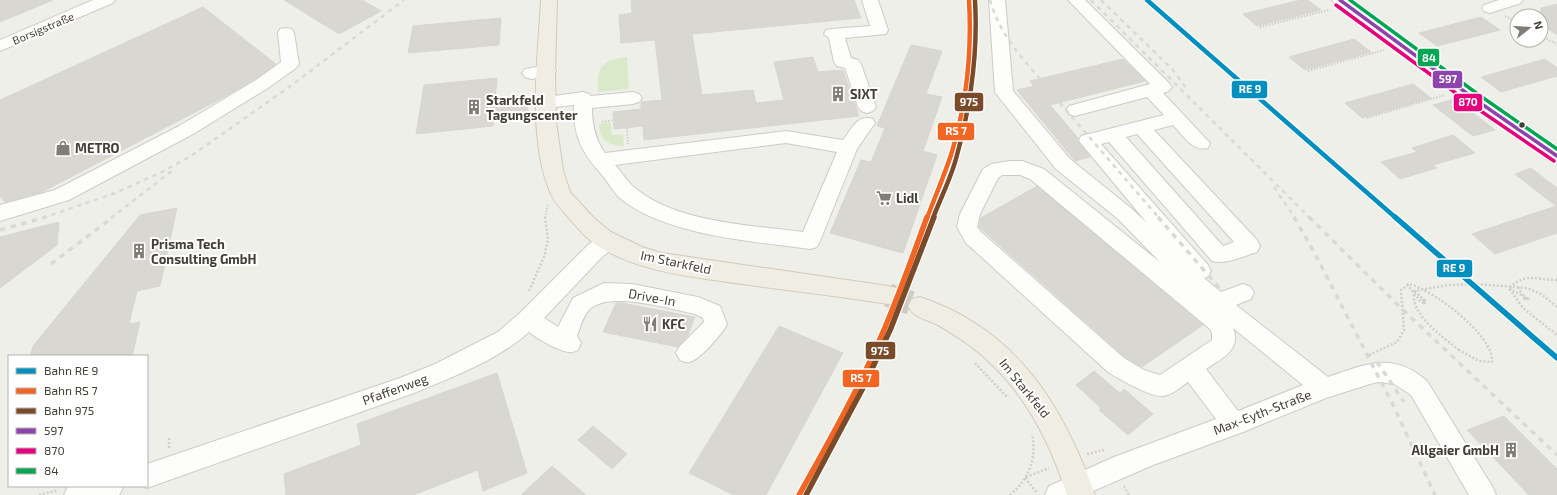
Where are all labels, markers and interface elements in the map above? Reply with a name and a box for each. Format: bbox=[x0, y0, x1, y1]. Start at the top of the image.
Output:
north arrow bbox=[1509, 8, 1549, 48]
street label: Borsigstraße bbox=[10, 9, 76, 47]
text: N bbox=[1532, 19, 1546, 31]
line badge: 84 bbox=[1417, 48, 1440, 67]
text: 84 bbox=[1422, 51, 1436, 64]
line badge: 597 bbox=[1432, 70, 1463, 89]
text: 597 bbox=[1439, 72, 1457, 85]
line badge: RE 9 bbox=[1231, 80, 1268, 99]
text: RE 9 bbox=[1239, 82, 1261, 95]
building icon: SIXT bbox=[829, 85, 847, 103]
place label: SIXT bbox=[850, 86, 878, 102]
place label: Starkfeld Tagungscenter bbox=[486, 92, 578, 123]
line badge: 975 bbox=[954, 92, 984, 112]
line badge: 870 bbox=[1453, 93, 1483, 112]
text: 975 bbox=[960, 95, 978, 108]
text: 870 bbox=[1458, 95, 1478, 108]
building icon: Starkfeld Tagungscenter bbox=[465, 98, 483, 116]
unlabelled marker bbox=[1517, 120, 1527, 130]
line badge: RS 7 bbox=[937, 122, 975, 141]
text: RS 7 bbox=[945, 124, 967, 137]
shop icon: METRO bbox=[54, 139, 72, 157]
place label: METRO bbox=[75, 140, 120, 156]
supermarket icon: Lidl bbox=[875, 189, 893, 207]
place label: Lidl bbox=[896, 190, 919, 206]
place label: Prisma Tech Consulting GmbH bbox=[151, 236, 257, 267]
building icon: Prisma Tech Consulting GmbH bbox=[130, 242, 148, 260]
street label: Im Starkfeld bbox=[639, 247, 713, 277]
line badge: RE 9 bbox=[1436, 259, 1473, 278]
text: RE 9 bbox=[1443, 261, 1465, 274]
street label: Drive-In bbox=[627, 285, 677, 309]
restaurant icon: KFC bbox=[641, 315, 659, 333]
place label: KFC bbox=[662, 316, 685, 332]
line badge: 975 bbox=[865, 341, 896, 360]
text: 975 bbox=[871, 344, 889, 357]
legend bbox=[8, 355, 148, 487]
street label: Im Starkfeld bbox=[996, 355, 1054, 421]
text: Bahn RE 9 bbox=[44, 363, 98, 377]
line badge: RS 7 bbox=[842, 369, 880, 388]
street label: Pfaffenweg bbox=[360, 370, 430, 408]
text: RS 7 bbox=[850, 371, 872, 384]
text: Bahn RS 7 bbox=[44, 383, 98, 397]
street label: Max-Eyth-Straße bbox=[1211, 386, 1313, 438]
text: Bahn 975 bbox=[44, 403, 94, 417]
text: 597 bbox=[44, 423, 63, 437]
building icon: Allgaier GmbH bbox=[1502, 441, 1520, 459]
place label: Allgaier GmbH bbox=[1411, 442, 1499, 458]
text: 870 bbox=[44, 443, 65, 457]
text: 84 bbox=[44, 463, 59, 477]

